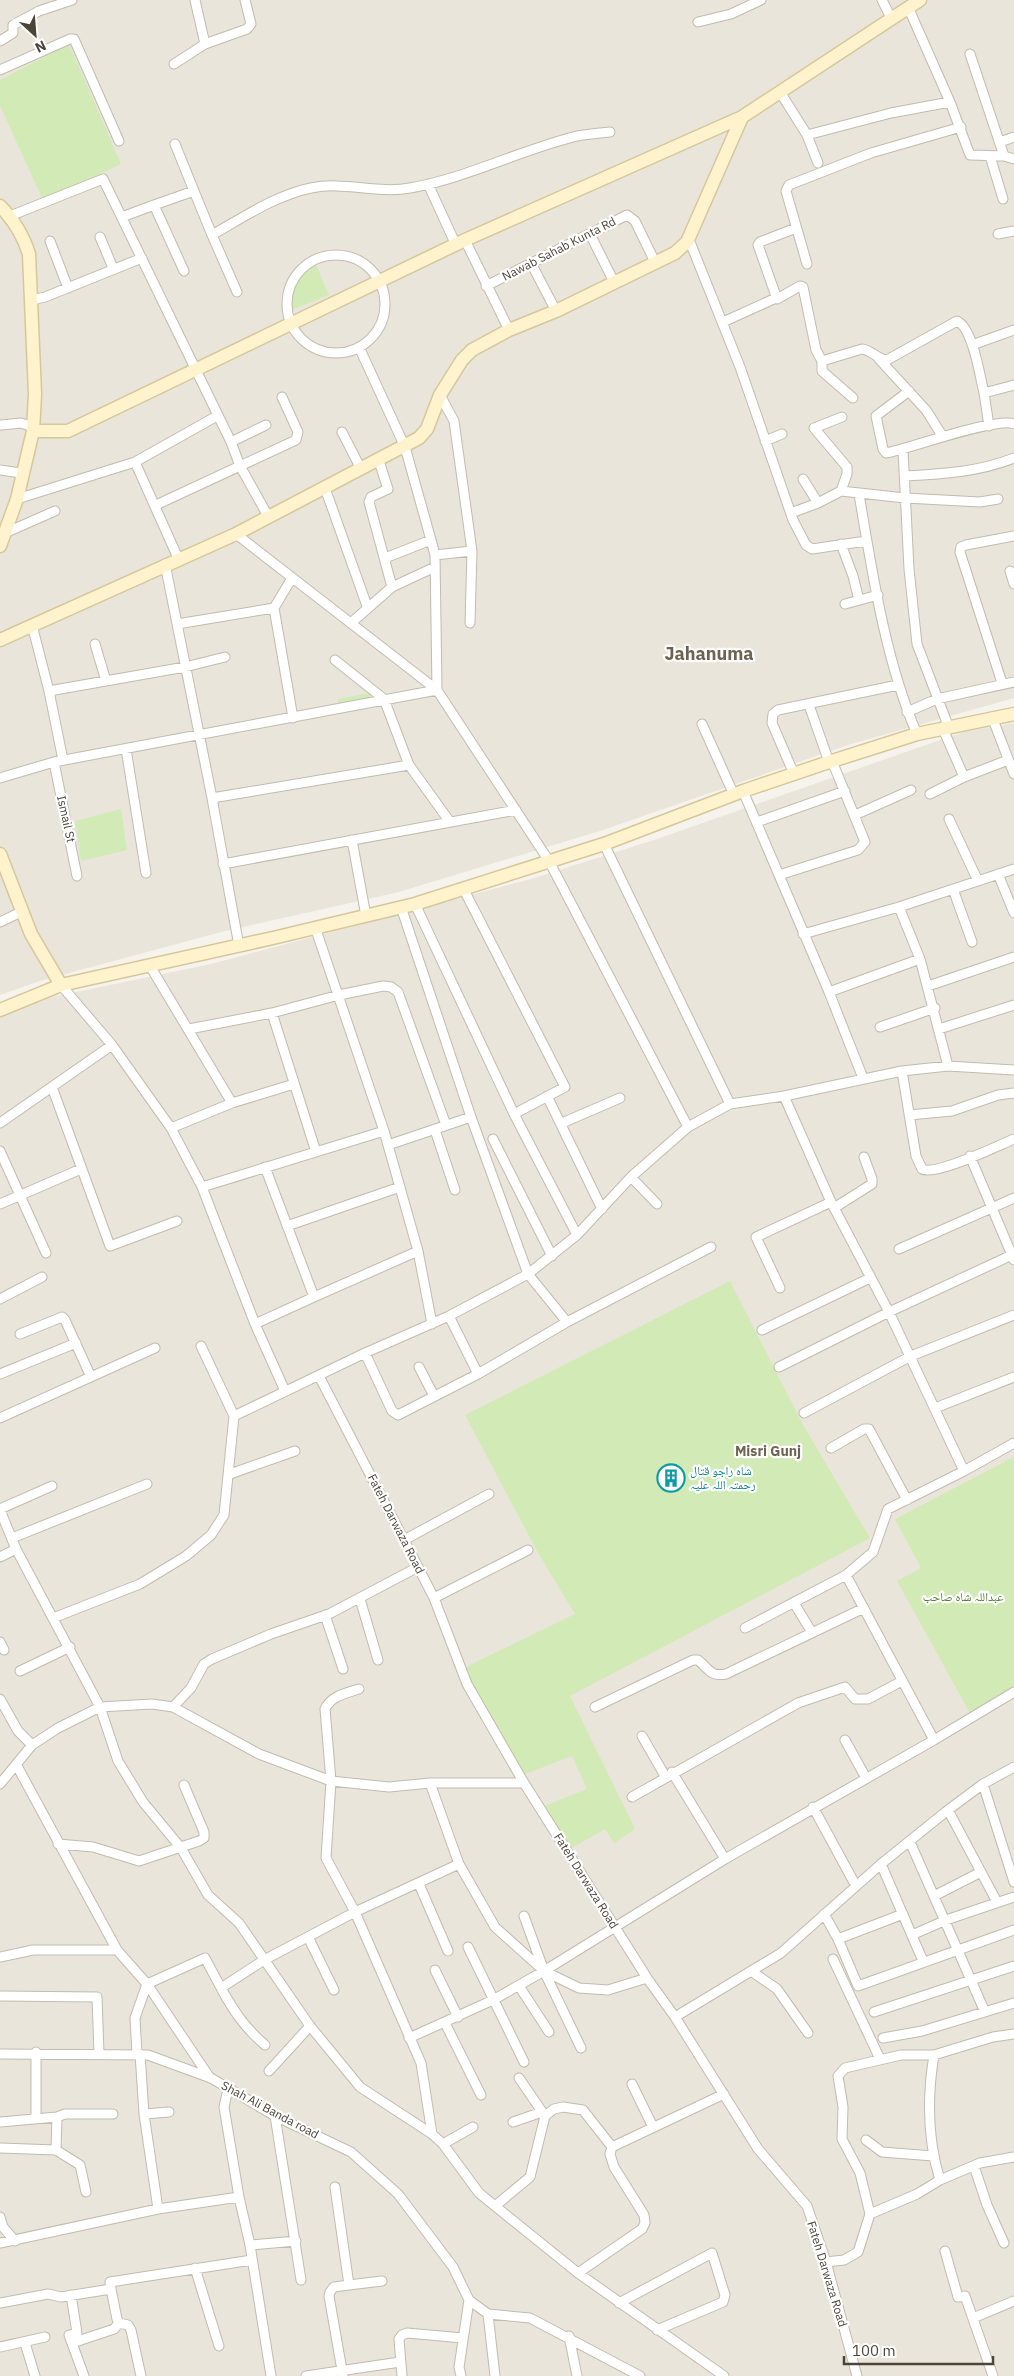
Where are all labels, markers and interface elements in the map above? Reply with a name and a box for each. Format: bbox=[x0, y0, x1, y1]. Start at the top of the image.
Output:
north arrow bbox=[10, 10, 60, 60]
text: N bbox=[32, 36, 49, 57]
street label: Nawab Sahab Kunta Rd bbox=[499, 213, 618, 284]
district label: Jahanuma bbox=[664, 642, 754, 665]
street label: Ismail St bbox=[54, 794, 79, 844]
district label: Misri Gunj bbox=[735, 1442, 801, 1460]
building icon: شاہ راجو قتال رحمتہ اللہ علیہ bbox=[656, 1463, 686, 1493]
place label: شاہ راجو قتال رحمتہ اللہ علیہ bbox=[690, 1463, 756, 1492]
street label: Fateh Darwaza Road bbox=[365, 1471, 428, 1576]
park label: عبداللہ شاہ صاحب bbox=[923, 1589, 1003, 1604]
street label: Fateh Darwaza Road bbox=[551, 1830, 622, 1931]
street label: Shah Ali Banda road bbox=[219, 2078, 322, 2142]
street label: Fateh Darwaza Road bbox=[804, 2219, 851, 2329]
scale bar bbox=[844, 2334, 993, 2366]
text: 100 m bbox=[852, 2341, 896, 2360]

